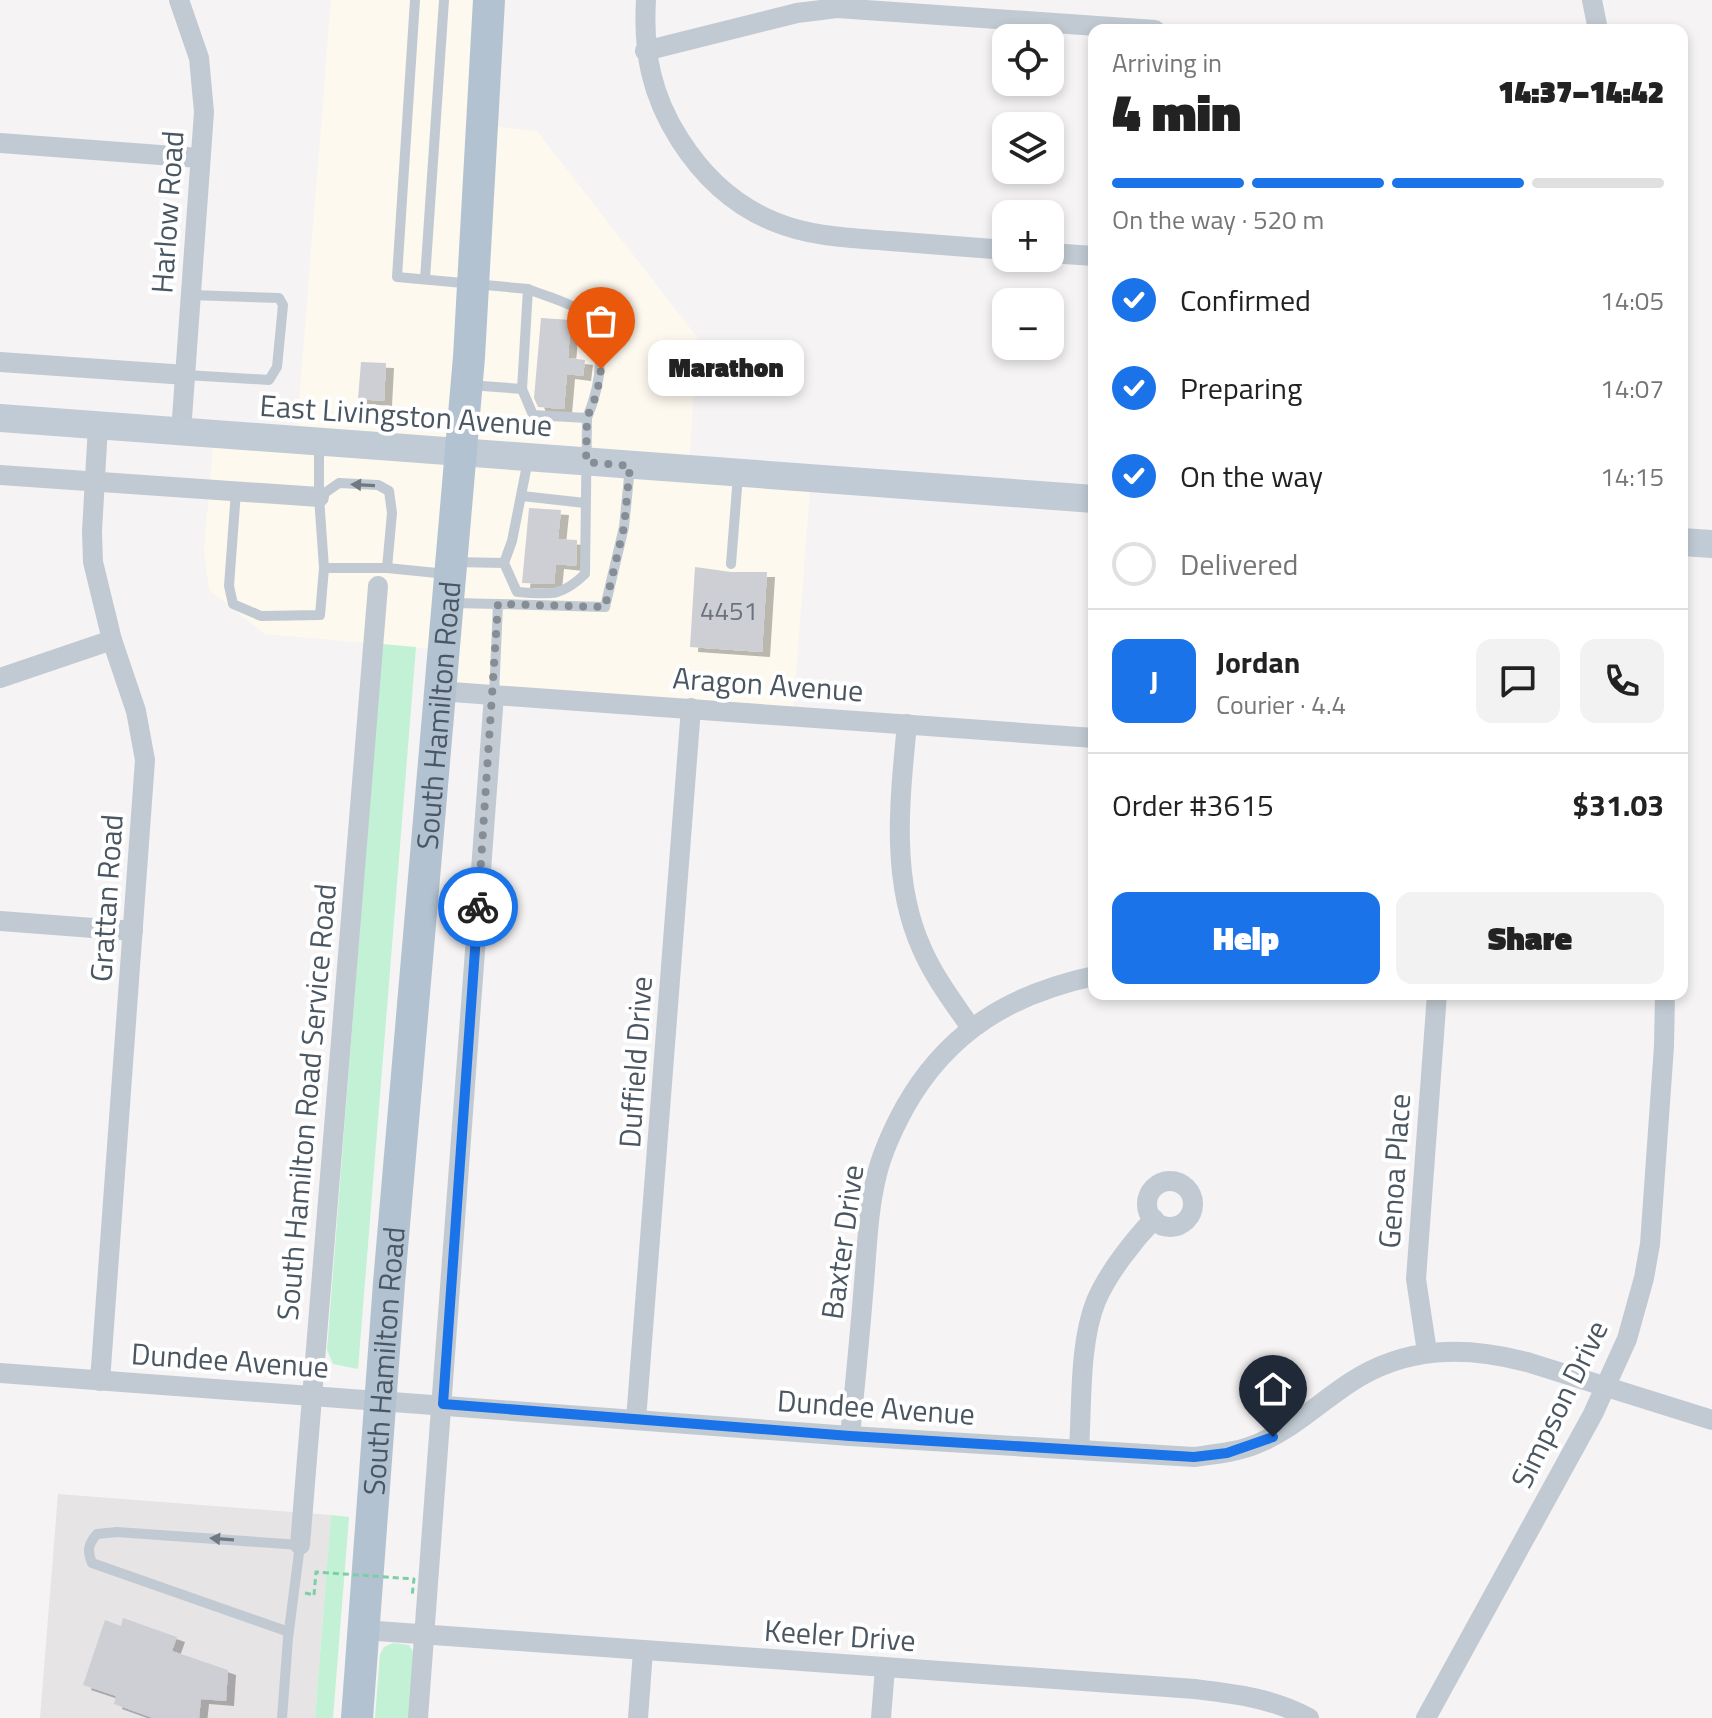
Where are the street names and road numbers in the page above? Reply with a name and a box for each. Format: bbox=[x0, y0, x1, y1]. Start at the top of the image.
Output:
street label: Harlow Road bbox=[138, 129, 196, 295]
street label: East Livingston Avenue bbox=[258, 382, 554, 448]
street label: South Hamilton Road bbox=[404, 579, 473, 851]
street label: Aragon Avenue bbox=[671, 654, 865, 714]
street label: Grattan Road bbox=[77, 813, 135, 983]
street label: South Hamilton Road Service Road bbox=[264, 882, 348, 1322]
street label: Duffield Drive bbox=[606, 975, 664, 1149]
street label: Genoa Place bbox=[1366, 1092, 1422, 1250]
street label: Baxter Drive bbox=[808, 1162, 876, 1322]
street label: South Hamilton Road bbox=[350, 1225, 417, 1497]
street label: Simpson Drive bbox=[1498, 1312, 1620, 1496]
street label: Dundee Avenue bbox=[130, 1330, 330, 1390]
street label: Dundee Avenue bbox=[776, 1377, 976, 1437]
street label: Keeler Drive bbox=[763, 1607, 917, 1663]

